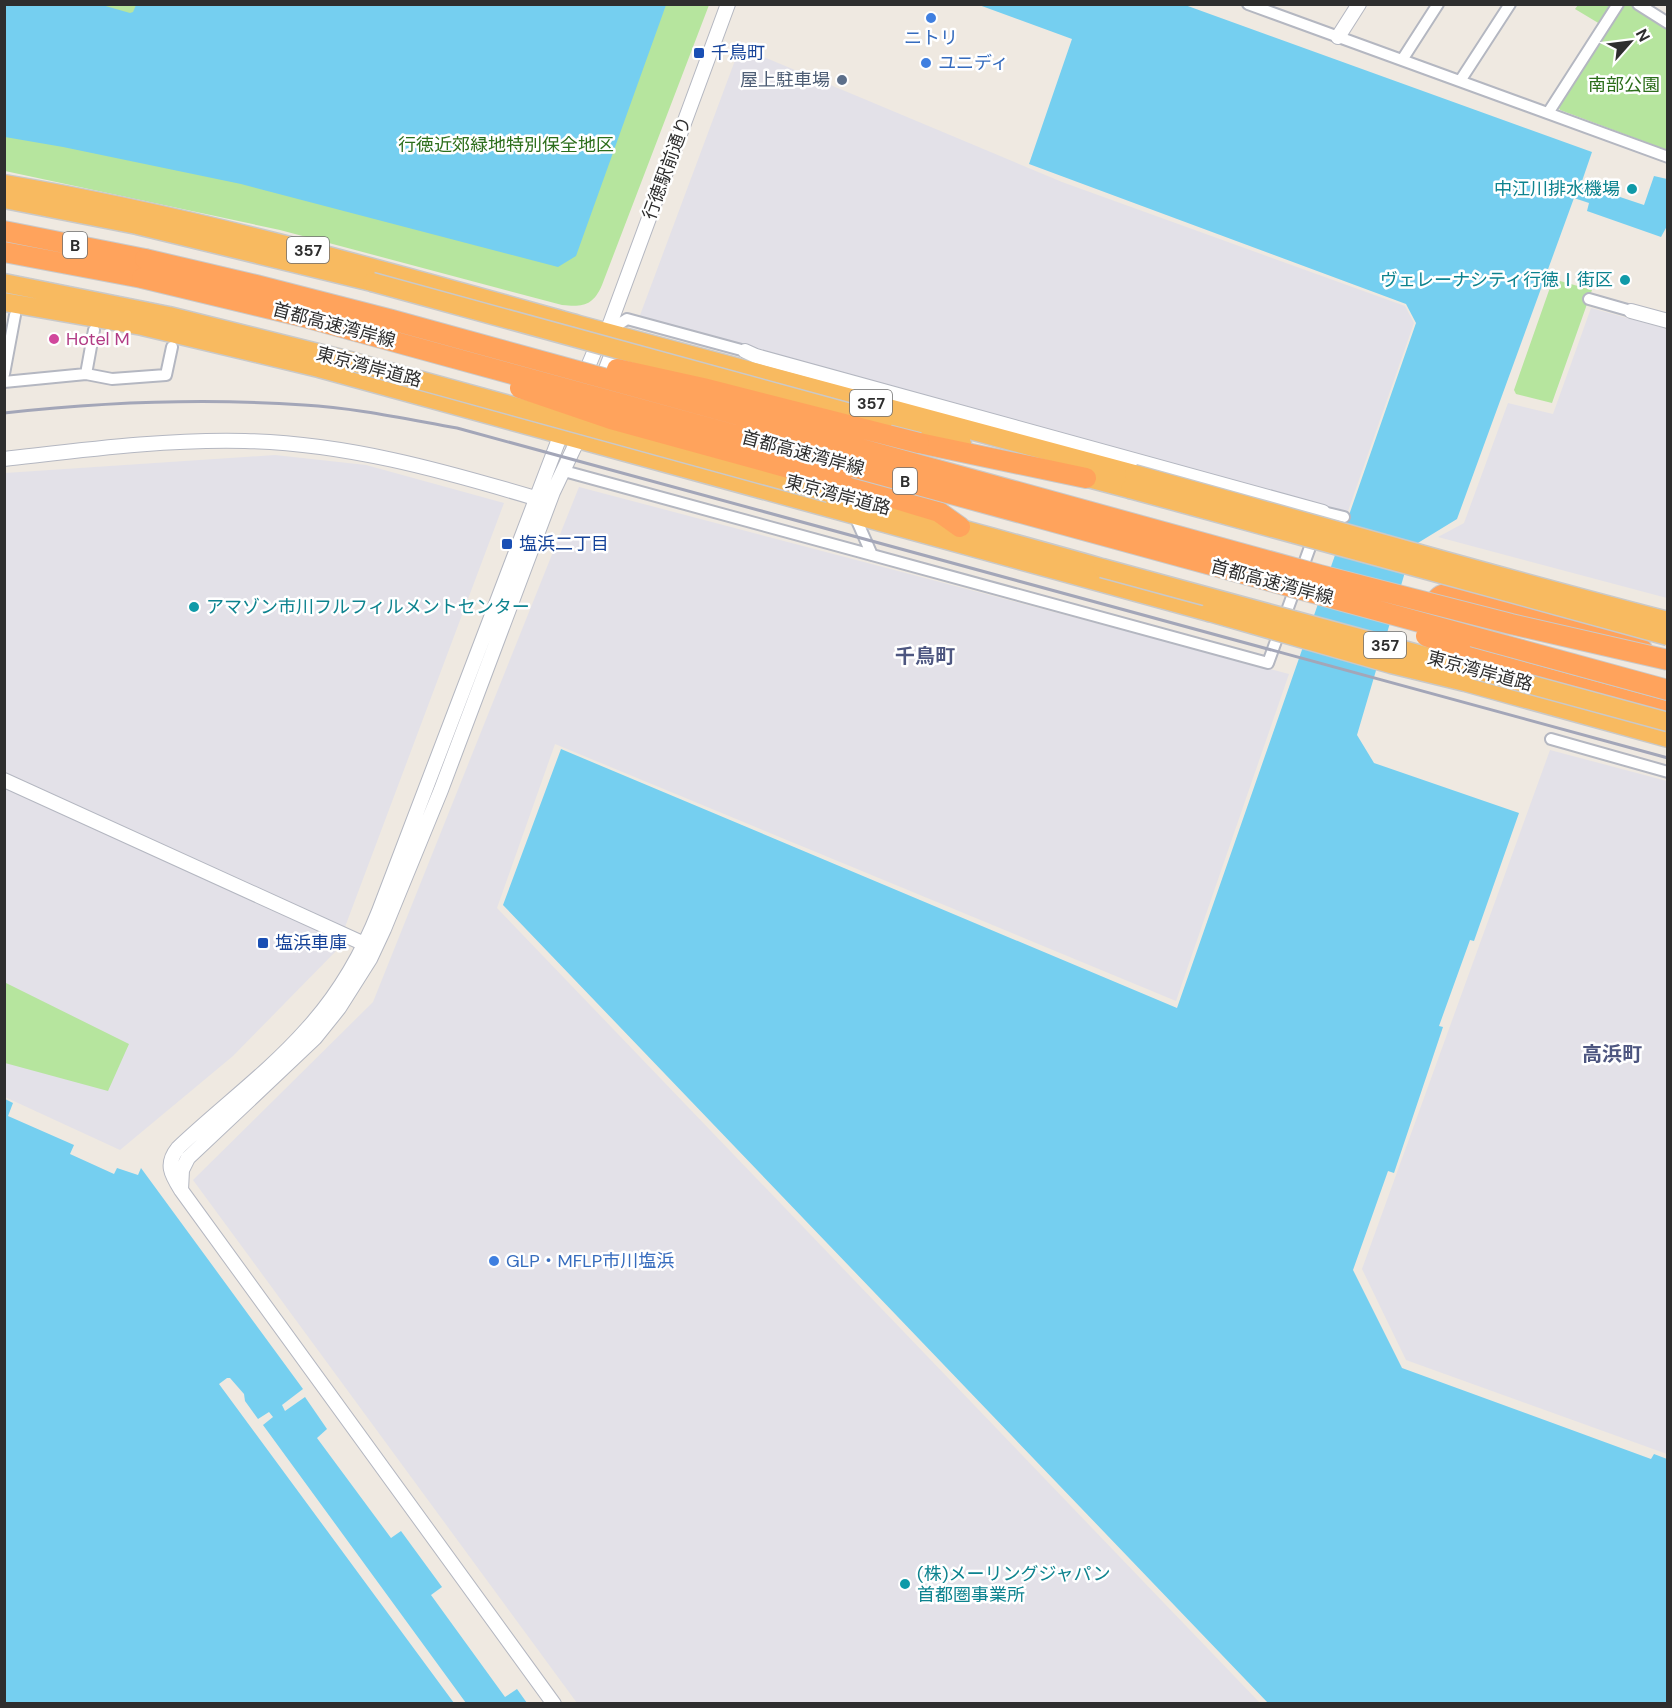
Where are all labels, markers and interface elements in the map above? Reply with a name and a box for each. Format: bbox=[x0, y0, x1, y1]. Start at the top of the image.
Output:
marker: ニトリ bbox=[924, 11, 938, 25]
north arrow bbox=[1600, 12, 1660, 72]
text: N bbox=[1631, 25, 1655, 45]
place label: ニトリ bbox=[904, 26, 958, 50]
place label: 千鳥町 bbox=[711, 41, 765, 65]
marker: 千鳥町 bbox=[692, 46, 706, 60]
place label: ユニディ bbox=[938, 51, 1009, 75]
marker: ユニディ bbox=[919, 56, 933, 70]
place label: 屋上駐車場 bbox=[740, 68, 830, 92]
marker: 屋上駐車場 bbox=[835, 73, 849, 87]
park label: 南部公園 bbox=[1588, 73, 1660, 97]
street label: 行徳駅前通り bbox=[637, 113, 697, 223]
park label: 行徳近郊緑地特別保全地区 bbox=[398, 133, 614, 157]
place label: 中江川排水機場 bbox=[1494, 177, 1620, 201]
marker: 中江川排水機場 bbox=[1625, 182, 1639, 196]
road number: B bbox=[63, 232, 87, 258]
road number: 357 bbox=[287, 237, 329, 263]
place label: ヴェレーナシティ行徳Ⅰ街区 bbox=[1380, 268, 1613, 292]
marker: ヴェレーナシティ行徳Ⅰ街区 bbox=[1618, 273, 1632, 287]
street label: 首都高速湾岸線 bbox=[270, 297, 398, 353]
place label: Hotel M bbox=[66, 327, 130, 351]
marker: Hotel M bbox=[47, 332, 61, 346]
street label: 東京湾岸道路 bbox=[314, 341, 424, 393]
road number: 357 bbox=[850, 390, 892, 416]
street label: 首都高速湾岸線 bbox=[739, 425, 867, 481]
road number: B bbox=[893, 468, 917, 494]
street label: 東京湾岸道路 bbox=[783, 469, 893, 521]
place label: 塩浜二丁目 bbox=[519, 532, 609, 556]
marker: 塩浜二丁目 bbox=[500, 537, 514, 551]
street label: 首都高速湾岸線 bbox=[1208, 554, 1336, 610]
place label: アマゾン市川フルフィルメントセンター bbox=[206, 595, 530, 619]
marker: アマゾン市川フルフィルメントセンター bbox=[187, 600, 201, 614]
road number: 357 bbox=[1364, 632, 1406, 658]
district label: 千鳥町 bbox=[895, 643, 955, 669]
street label: 東京湾岸道路 bbox=[1425, 645, 1535, 697]
place label: 塩浜車庫 bbox=[275, 931, 347, 955]
marker: 塩浜車庫 bbox=[256, 936, 270, 950]
district label: 高浜町 bbox=[1582, 1041, 1642, 1067]
place label: GLP・MFLP市川塩浜 bbox=[506, 1249, 674, 1273]
marker: GLP・MFLP市川塩浜 bbox=[487, 1254, 501, 1268]
place label: (株)メーリングジャパン 首都圏事業所 bbox=[917, 1562, 1110, 1607]
marker: (株)メーリングジャパン 首都圏事業所 bbox=[898, 1577, 912, 1591]

